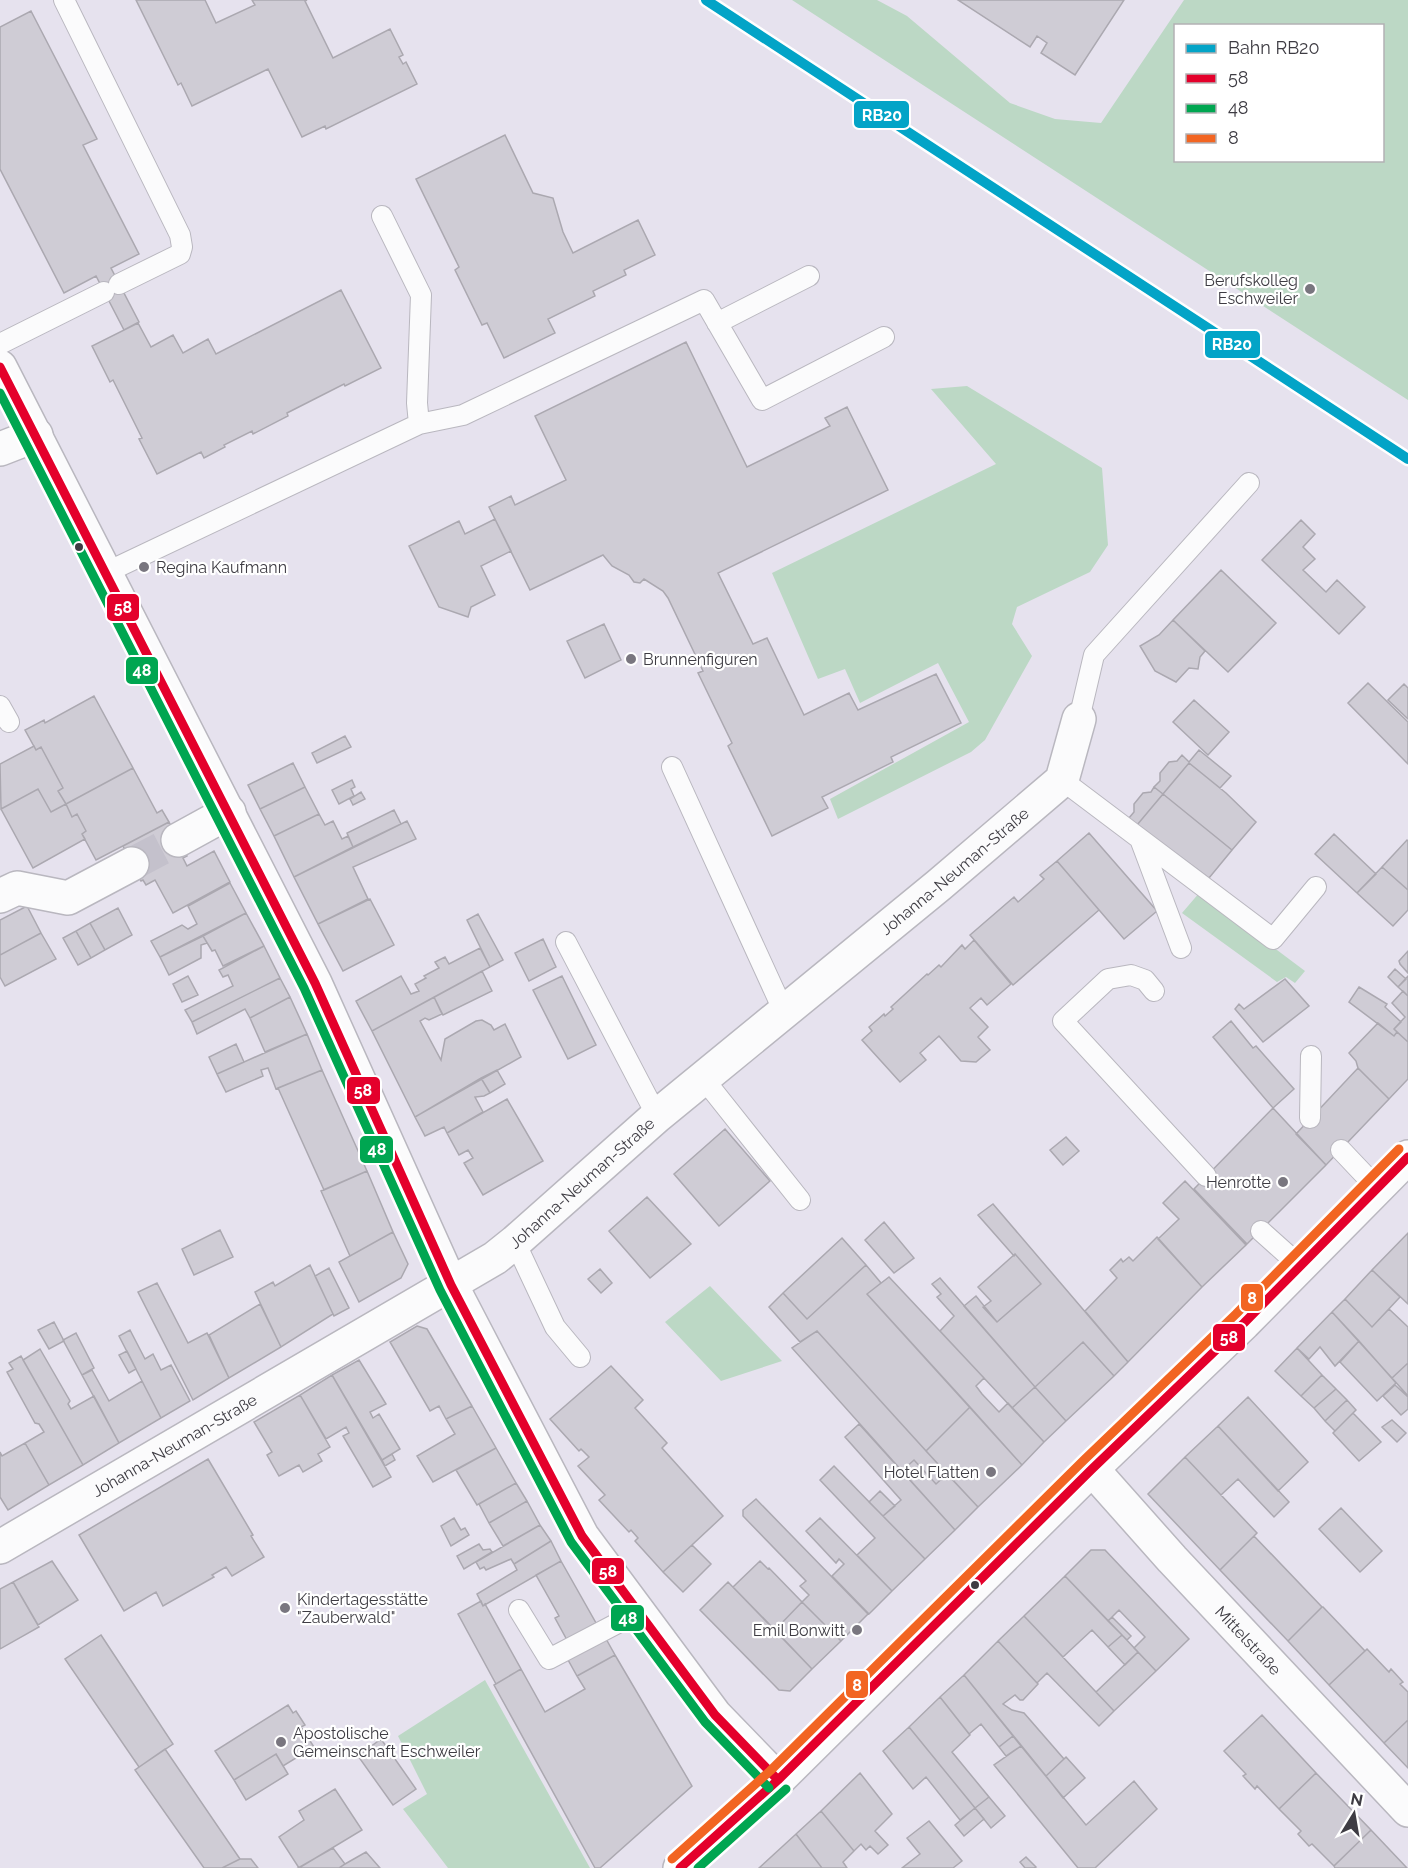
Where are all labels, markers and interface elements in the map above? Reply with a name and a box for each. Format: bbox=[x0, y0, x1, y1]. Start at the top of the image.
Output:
legend bbox=[1174, 24, 1384, 162]
text: Bahn RB20 bbox=[1228, 37, 1320, 58]
text: 58 bbox=[1228, 67, 1248, 88]
text: 48 bbox=[1228, 97, 1249, 118]
line badge: RB20 bbox=[853, 100, 910, 129]
text: RB20 bbox=[862, 106, 902, 125]
text: 8 bbox=[1228, 127, 1239, 148]
place label: Berufskolleg Eschweiler bbox=[1204, 271, 1298, 308]
marker: Berufskolleg Eschweiler bbox=[1303, 282, 1317, 296]
line badge: RB20 bbox=[1204, 330, 1261, 359]
text: RB20 bbox=[1212, 335, 1252, 354]
unlabelled marker bbox=[73, 541, 85, 553]
place label: Regina Kaufmann bbox=[156, 558, 287, 577]
marker: Regina Kaufmann bbox=[137, 560, 151, 574]
line badge: 58 bbox=[106, 593, 140, 622]
text: 58 bbox=[114, 598, 132, 617]
place label: Brunnenfiguren bbox=[643, 650, 758, 669]
marker: Brunnenfiguren bbox=[624, 652, 638, 666]
line badge: 48 bbox=[125, 656, 159, 685]
text: 48 bbox=[133, 661, 151, 680]
street label: Johanna-Neuman-Straße bbox=[877, 803, 1032, 939]
line badge: 58 bbox=[346, 1076, 381, 1105]
text: 58 bbox=[354, 1081, 372, 1100]
street label: Johanna-Neuman-Straße bbox=[506, 1113, 658, 1252]
line badge: 48 bbox=[359, 1135, 394, 1164]
text: 48 bbox=[368, 1140, 386, 1159]
place label: Henrotte bbox=[1206, 1173, 1271, 1192]
marker: Henrotte bbox=[1276, 1175, 1290, 1189]
line badge: 8 bbox=[1240, 1283, 1264, 1312]
text: 8 bbox=[1247, 1289, 1257, 1308]
line badge: 58 bbox=[1212, 1323, 1246, 1352]
text: 58 bbox=[1220, 1328, 1238, 1347]
street label: Johanna-Neuman-Straße bbox=[89, 1390, 260, 1501]
place label: Hotel Flatten bbox=[884, 1463, 979, 1482]
marker: Hotel Flatten bbox=[984, 1465, 998, 1479]
line badge: 58 bbox=[591, 1557, 625, 1585]
text: 58 bbox=[599, 1562, 617, 1581]
unlabelled marker bbox=[969, 1579, 981, 1591]
place label: Kindertagesstätte "Zauberwald" bbox=[297, 1590, 428, 1627]
marker: Kindertagesstätte "Zauberwald" bbox=[278, 1601, 292, 1615]
street label: Mittelstraße bbox=[1212, 1602, 1285, 1679]
line badge: 48 bbox=[610, 1604, 645, 1632]
text: 48 bbox=[619, 1609, 637, 1628]
place label: Emil Bonwitt bbox=[753, 1621, 846, 1640]
marker: Emil Bonwitt bbox=[850, 1623, 864, 1637]
line badge: 8 bbox=[845, 1670, 869, 1699]
text: 8 bbox=[852, 1676, 862, 1695]
place label: Apostolische Gemeinschaft Eschweiler bbox=[293, 1724, 481, 1761]
marker: Apostolische Gemeinschaft Eschweiler bbox=[274, 1735, 288, 1749]
north arrow bbox=[1324, 1784, 1384, 1844]
text: N bbox=[1349, 1789, 1365, 1810]

